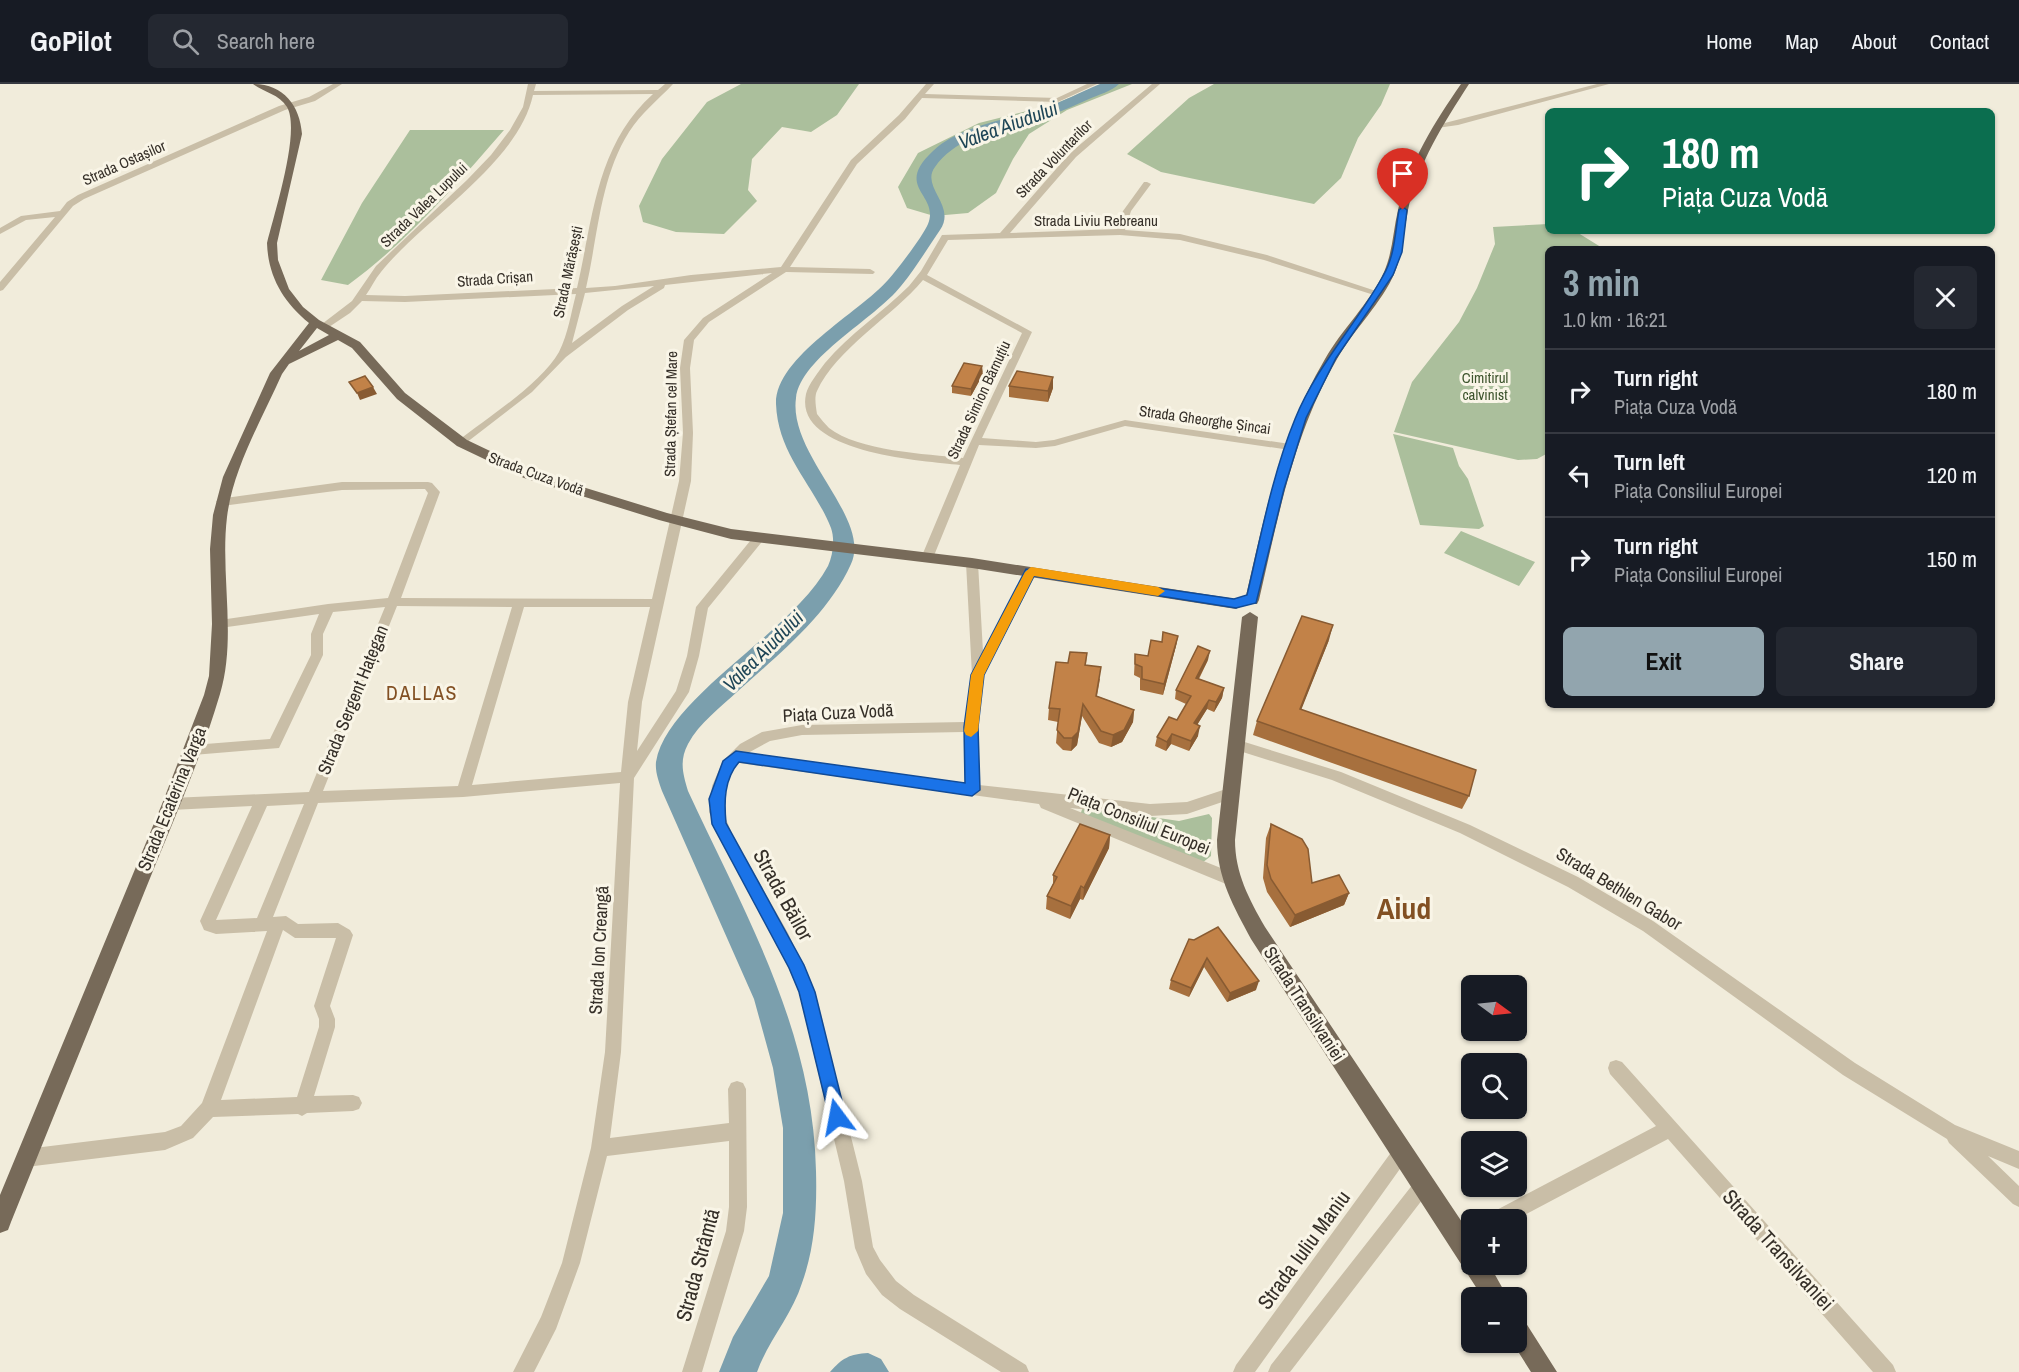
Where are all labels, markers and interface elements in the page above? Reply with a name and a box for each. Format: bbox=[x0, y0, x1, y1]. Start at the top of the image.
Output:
search box bbox=[148, 14, 568, 68]
text: GoPilot bbox=[30, 22, 112, 60]
icon: search bbox=[169, 25, 202, 58]
text: Search here bbox=[217, 26, 315, 56]
text: Home bbox=[1706, 27, 1752, 56]
text: Map bbox=[1785, 27, 1819, 56]
text: About bbox=[1852, 27, 1897, 56]
text: Contact bbox=[1930, 27, 1989, 56]
water label: Valea Aiudului bbox=[954, 94, 1062, 155]
street label: Strada Voluntarilor bbox=[1011, 115, 1097, 203]
text: 180 m bbox=[1662, 125, 1760, 181]
icon: right bbox=[1563, 132, 1641, 210]
street label: Strada Ostașilor bbox=[79, 135, 169, 190]
pin bbox=[1377, 148, 1428, 210]
street label: Strada Valea Lupului bbox=[375, 157, 472, 252]
icon: arrive bbox=[1386, 157, 1419, 190]
text: Piața Cuza Vodă bbox=[1662, 179, 1828, 215]
street label: Strada Liviu Rebreanu bbox=[1034, 210, 1158, 231]
street label: Strada Mărășești bbox=[548, 224, 588, 320]
text: 3 min bbox=[1563, 259, 1640, 307]
street label: Strada Crișan bbox=[456, 265, 534, 292]
button: close bbox=[1914, 266, 1977, 329]
text: 1.0 km · 16:21 bbox=[1563, 306, 1667, 333]
street label: Strada Simion Bărnuțiu bbox=[942, 337, 1015, 462]
street label: Strada Ștefan cel Mare bbox=[659, 351, 682, 477]
text: Turn right bbox=[1614, 363, 1698, 393]
park label: Cimitirul calvinist bbox=[1462, 367, 1508, 405]
icon: right bbox=[1563, 375, 1596, 408]
text: 180 m bbox=[1927, 376, 1977, 406]
text: Piața Cuza Vodă bbox=[1614, 393, 1737, 420]
street label: Strada Gheorghe Șincai bbox=[1138, 400, 1272, 439]
street label: Strada Cuza Vodă bbox=[486, 447, 587, 501]
text: Turn left bbox=[1614, 447, 1685, 477]
icon: left bbox=[1563, 459, 1596, 492]
text: 120 m bbox=[1927, 460, 1977, 490]
text: Piața Consiliul Europei bbox=[1614, 477, 1783, 504]
text: Turn right bbox=[1614, 531, 1698, 561]
icon: right bbox=[1563, 543, 1596, 576]
text: 150 m bbox=[1927, 544, 1977, 574]
text: Piața Consiliul Europei bbox=[1614, 561, 1783, 588]
water label: Valea Aiudului bbox=[716, 604, 809, 697]
street label: Strada Sergent Hațegan bbox=[311, 621, 394, 778]
button: Exit bbox=[1563, 627, 1764, 696]
button: Share bbox=[1776, 627, 1977, 696]
district label: DALLAS bbox=[386, 679, 458, 706]
street label: Piața Cuza Vodă bbox=[782, 697, 894, 728]
street label: Strada Ecaterina Varga bbox=[131, 723, 212, 875]
street label: Piața Consiliul Europei bbox=[1064, 781, 1214, 861]
street label: Strada Bethlen Gabor bbox=[1552, 841, 1687, 936]
street label: Strada Băilor bbox=[746, 844, 821, 946]
street label: Strada Ion Creangă bbox=[583, 885, 614, 1015]
district label: Aiud bbox=[1377, 888, 1431, 928]
street label: Strada Transilvaniei bbox=[1258, 942, 1351, 1066]
north arrow bbox=[1461, 975, 1527, 1041]
map controls bbox=[1461, 975, 1527, 1353]
button: search bbox=[1461, 1053, 1527, 1119]
position arrow bbox=[805, 1085, 869, 1149]
button: layers bbox=[1461, 1131, 1527, 1197]
street label: Strada Transilvaniei bbox=[1716, 1183, 1841, 1317]
street label: Strada Iuliu Maniu bbox=[1251, 1184, 1357, 1315]
street label: Strada Strâmtă bbox=[669, 1205, 727, 1325]
button: + bbox=[1461, 1209, 1527, 1275]
button: − bbox=[1461, 1287, 1527, 1353]

